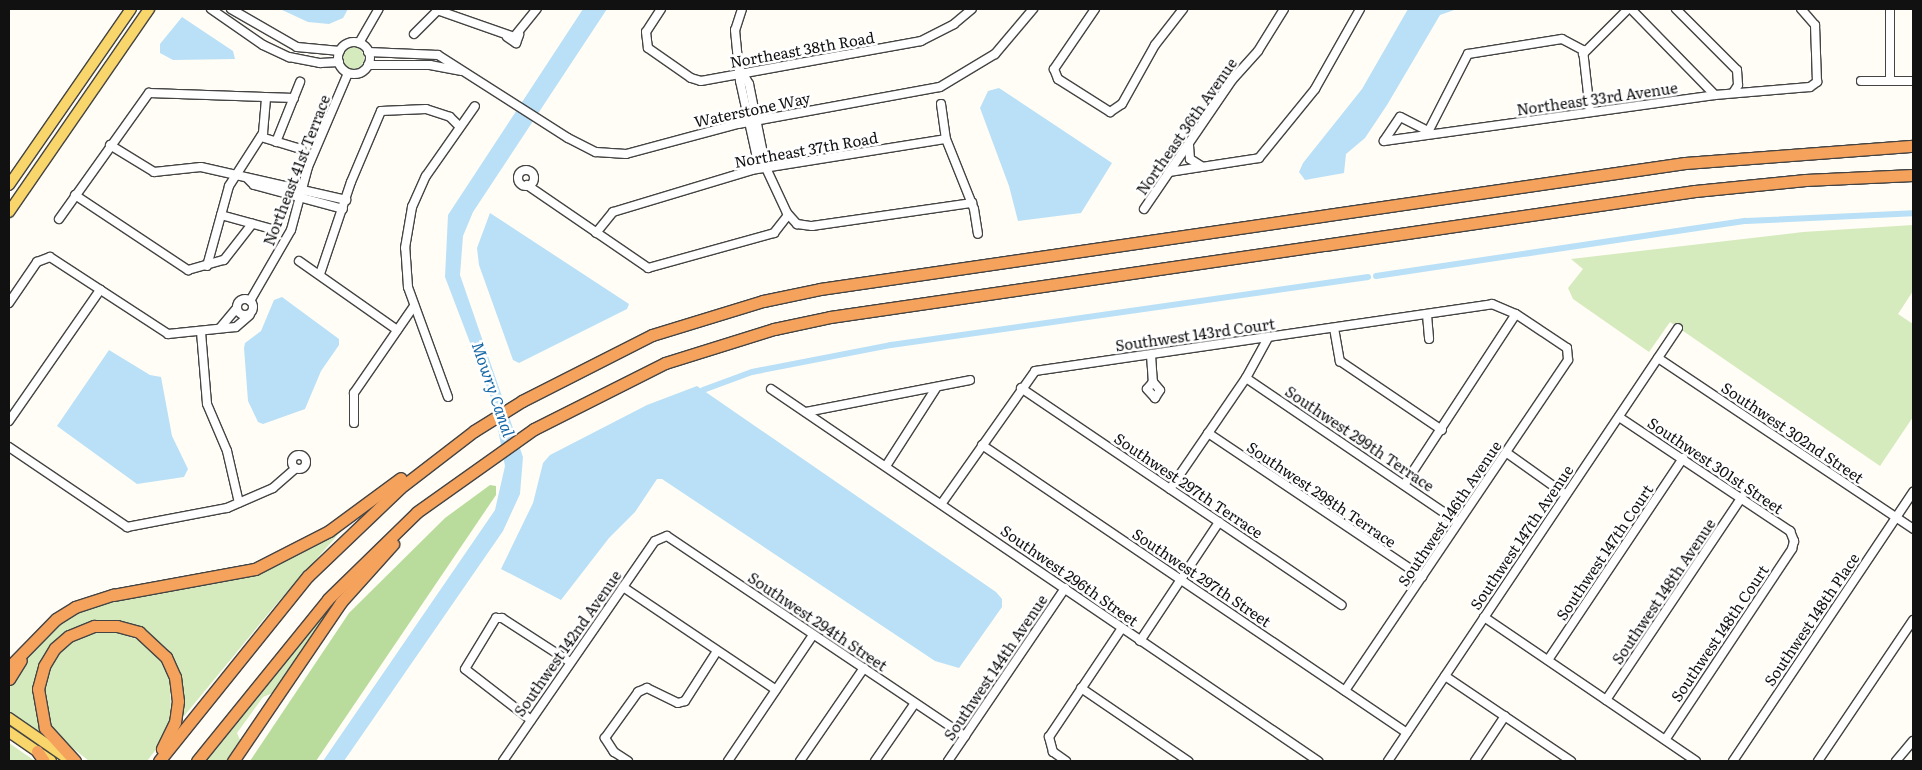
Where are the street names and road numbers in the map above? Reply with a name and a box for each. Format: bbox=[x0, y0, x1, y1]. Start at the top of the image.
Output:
street label: Northeast 38th Road bbox=[728, 27, 876, 71]
street label: Northeast 36th Avenue bbox=[1132, 54, 1240, 198]
street label: Northeast 33rd Avenue bbox=[1515, 78, 1679, 118]
street label: Waterstone Way bbox=[692, 88, 812, 130]
street label: Northeast 41st Terrace bbox=[259, 92, 333, 248]
street label: Northeast 37th Road bbox=[733, 128, 879, 170]
street label: Southwest 143rd Court bbox=[1114, 314, 1276, 354]
street label: Southwest 302nd Street bbox=[1719, 378, 1867, 486]
street label: Southwest 299th Terrace bbox=[1282, 381, 1438, 495]
street label: Southwest 301st Street bbox=[1645, 413, 1787, 517]
street label: Southwest 297th Terrace bbox=[1111, 429, 1267, 541]
street label: Southwest 298th Terrace bbox=[1244, 437, 1400, 551]
street label: Southwest 146th Avenue bbox=[1394, 437, 1504, 589]
street label: Southwest 147th Avenue bbox=[1466, 461, 1576, 613]
street label: Southwest 147th Court bbox=[1552, 481, 1656, 623]
street label: Southwest 148th Avenue bbox=[1608, 515, 1718, 667]
street label: Southwest 296th Street bbox=[998, 521, 1142, 629]
street label: Southwest 297th Street bbox=[1129, 524, 1275, 630]
street label: Southwest 148th Place bbox=[1760, 549, 1862, 689]
street label: Southwest 148th Court bbox=[1667, 561, 1771, 705]
street label: Southwest 142nd Avenue bbox=[510, 566, 624, 720]
street label: Southwest 294th Street bbox=[745, 568, 891, 674]
street label: Southwest 144th Avenue bbox=[940, 591, 1050, 743]

